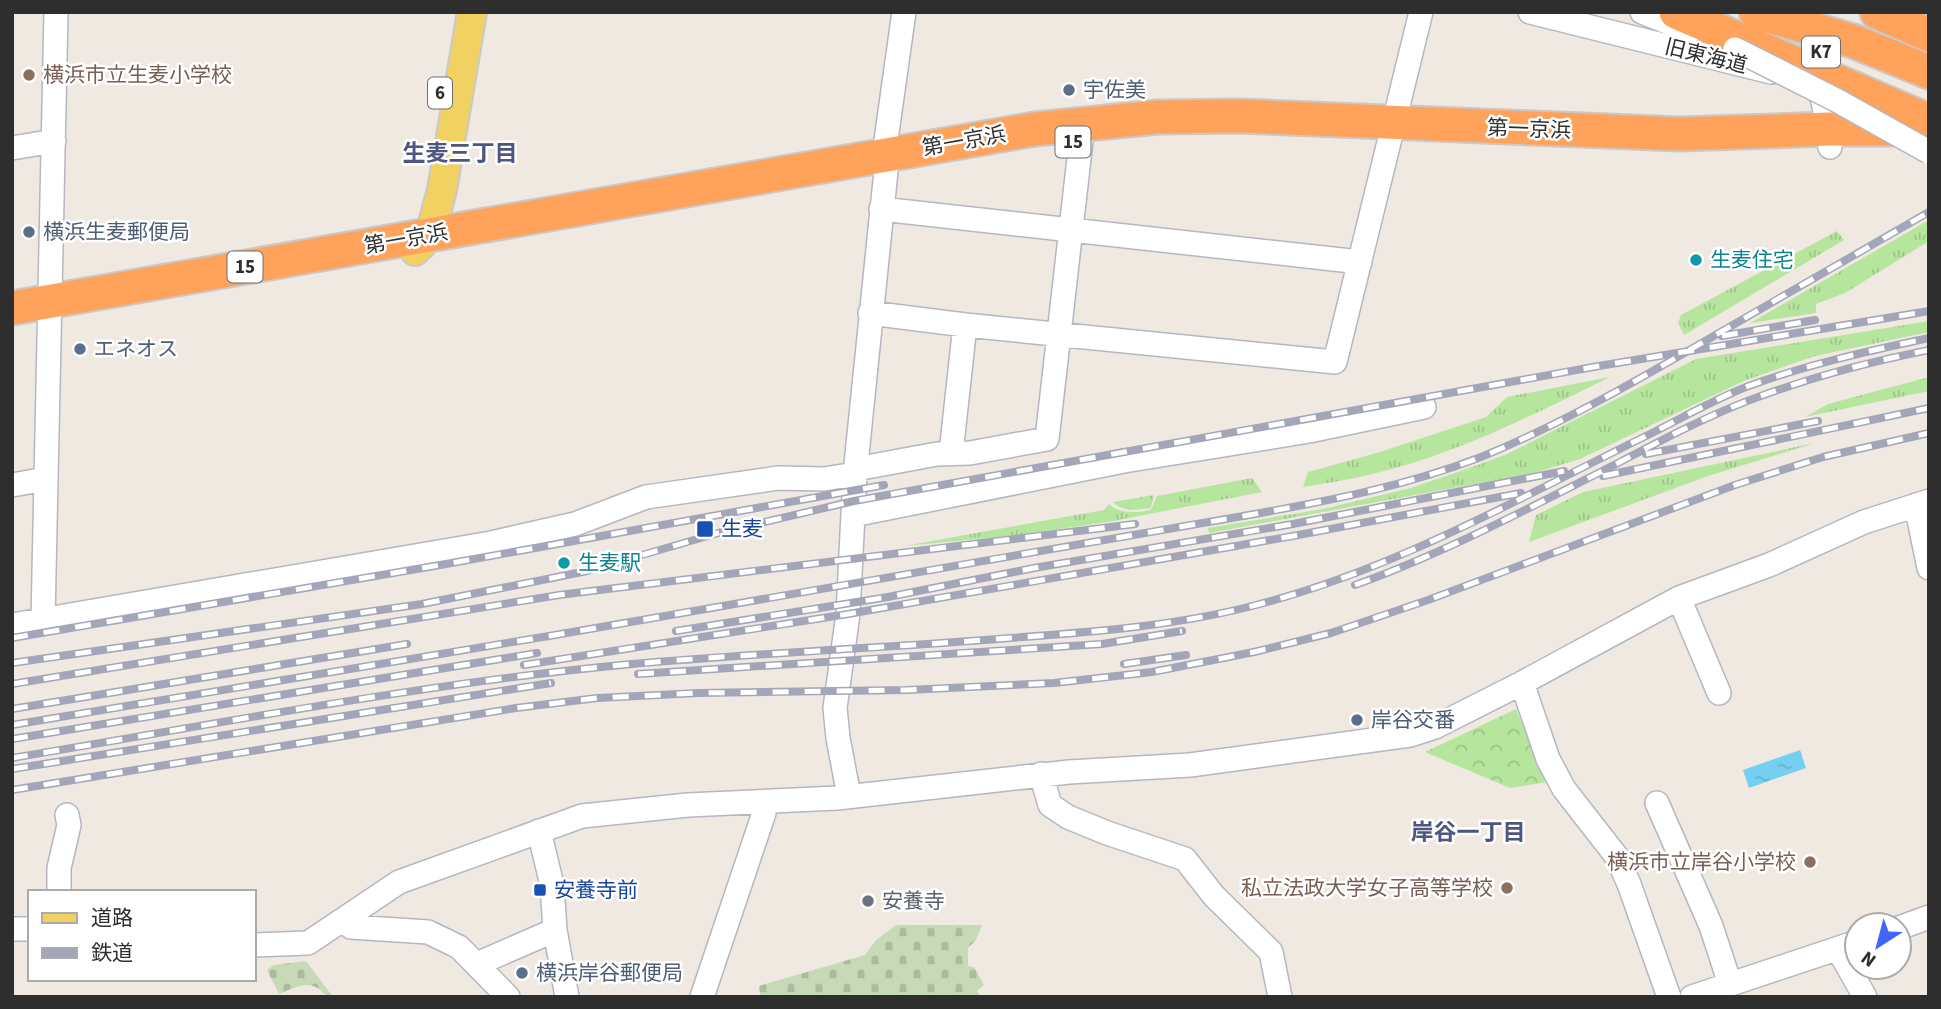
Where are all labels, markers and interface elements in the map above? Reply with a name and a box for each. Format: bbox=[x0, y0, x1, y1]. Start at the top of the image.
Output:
street label: 旧東海道 bbox=[1662, 31, 1750, 81]
road number: K7 bbox=[1802, 36, 1840, 68]
place label: 横浜市立生麦小学校 bbox=[43, 60, 232, 90]
marker: 横浜市立生麦小学校 bbox=[21, 67, 37, 83]
place label: 宇佐美 bbox=[1083, 75, 1146, 105]
road number: 6 bbox=[428, 78, 452, 108]
marker: 宇佐美 bbox=[1061, 82, 1077, 98]
street label: 第一京浜 bbox=[1487, 113, 1571, 145]
street label: 第一京浜 bbox=[920, 119, 1008, 163]
road number: 15 bbox=[1056, 126, 1090, 158]
district label: 生麦三丁目 bbox=[403, 137, 518, 170]
place label: 横浜生麦郵便局 bbox=[43, 217, 190, 247]
street label: 第一京浜 bbox=[362, 217, 450, 261]
marker: 横浜生麦郵便局 bbox=[21, 224, 37, 240]
place label: 生麦住宅 bbox=[1710, 245, 1794, 275]
road number: 15 bbox=[228, 252, 262, 282]
marker: 生麦住宅 bbox=[1688, 252, 1704, 268]
place label: エネオス bbox=[94, 334, 178, 364]
marker: エネオス bbox=[72, 341, 88, 357]
place label: 生麦 bbox=[721, 514, 763, 544]
marker: 生麦 bbox=[695, 519, 715, 539]
place label: 生麦駅 bbox=[578, 548, 641, 578]
marker: 生麦駅 bbox=[556, 555, 572, 571]
place label: 岸谷交番 bbox=[1371, 705, 1455, 735]
marker: 岸谷交番 bbox=[1349, 712, 1365, 728]
district label: 岸谷一丁目 bbox=[1411, 816, 1526, 849]
place label: 横浜市立岸谷小学校 bbox=[1607, 847, 1796, 877]
marker: 横浜市立岸谷小学校 bbox=[1802, 854, 1818, 870]
place label: 私立法政大学女子高等学校 bbox=[1241, 873, 1493, 903]
place label: 安養寺前 bbox=[554, 875, 638, 905]
marker: 私立法政大学女子高等学校 bbox=[1499, 880, 1515, 896]
marker: 安養寺前 bbox=[532, 882, 548, 898]
place label: 安養寺 bbox=[882, 886, 945, 916]
legend bbox=[28, 890, 256, 981]
marker: 安養寺 bbox=[860, 893, 876, 909]
text: 道路 bbox=[91, 903, 133, 933]
north arrow bbox=[1843, 911, 1913, 981]
text: 鉄道 bbox=[91, 938, 133, 968]
text: N bbox=[1856, 944, 1882, 973]
place label: 横浜岸谷郵便局 bbox=[536, 958, 683, 988]
marker: 横浜岸谷郵便局 bbox=[514, 965, 530, 981]

